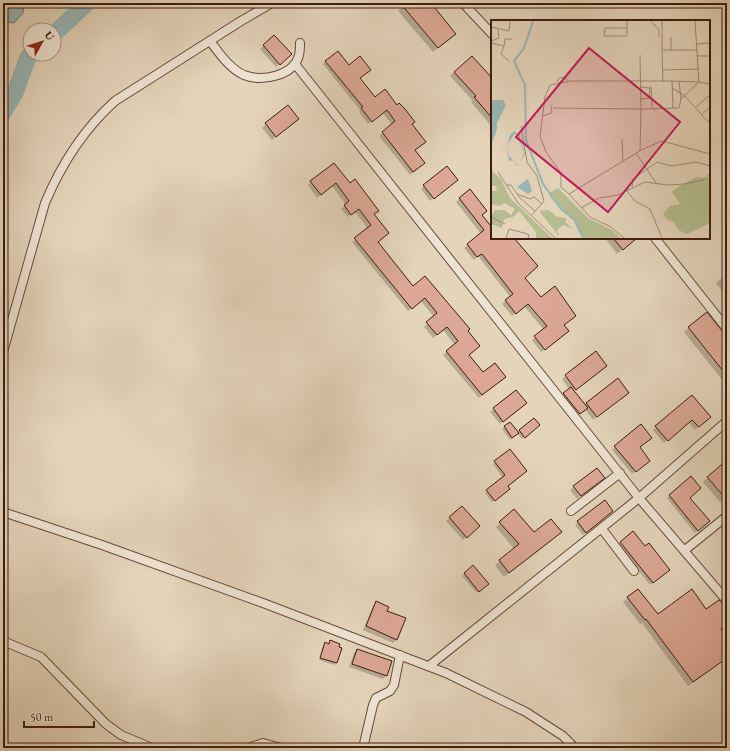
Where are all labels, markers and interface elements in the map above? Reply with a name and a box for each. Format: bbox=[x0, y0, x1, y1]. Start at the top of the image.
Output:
inset map bbox=[491, 20, 710, 239]
north arrow bbox=[22, 22, 62, 62]
text: U bbox=[42, 28, 58, 44]
scale bar bbox=[24, 703, 94, 729]
text: 50 m bbox=[30, 709, 54, 725]

